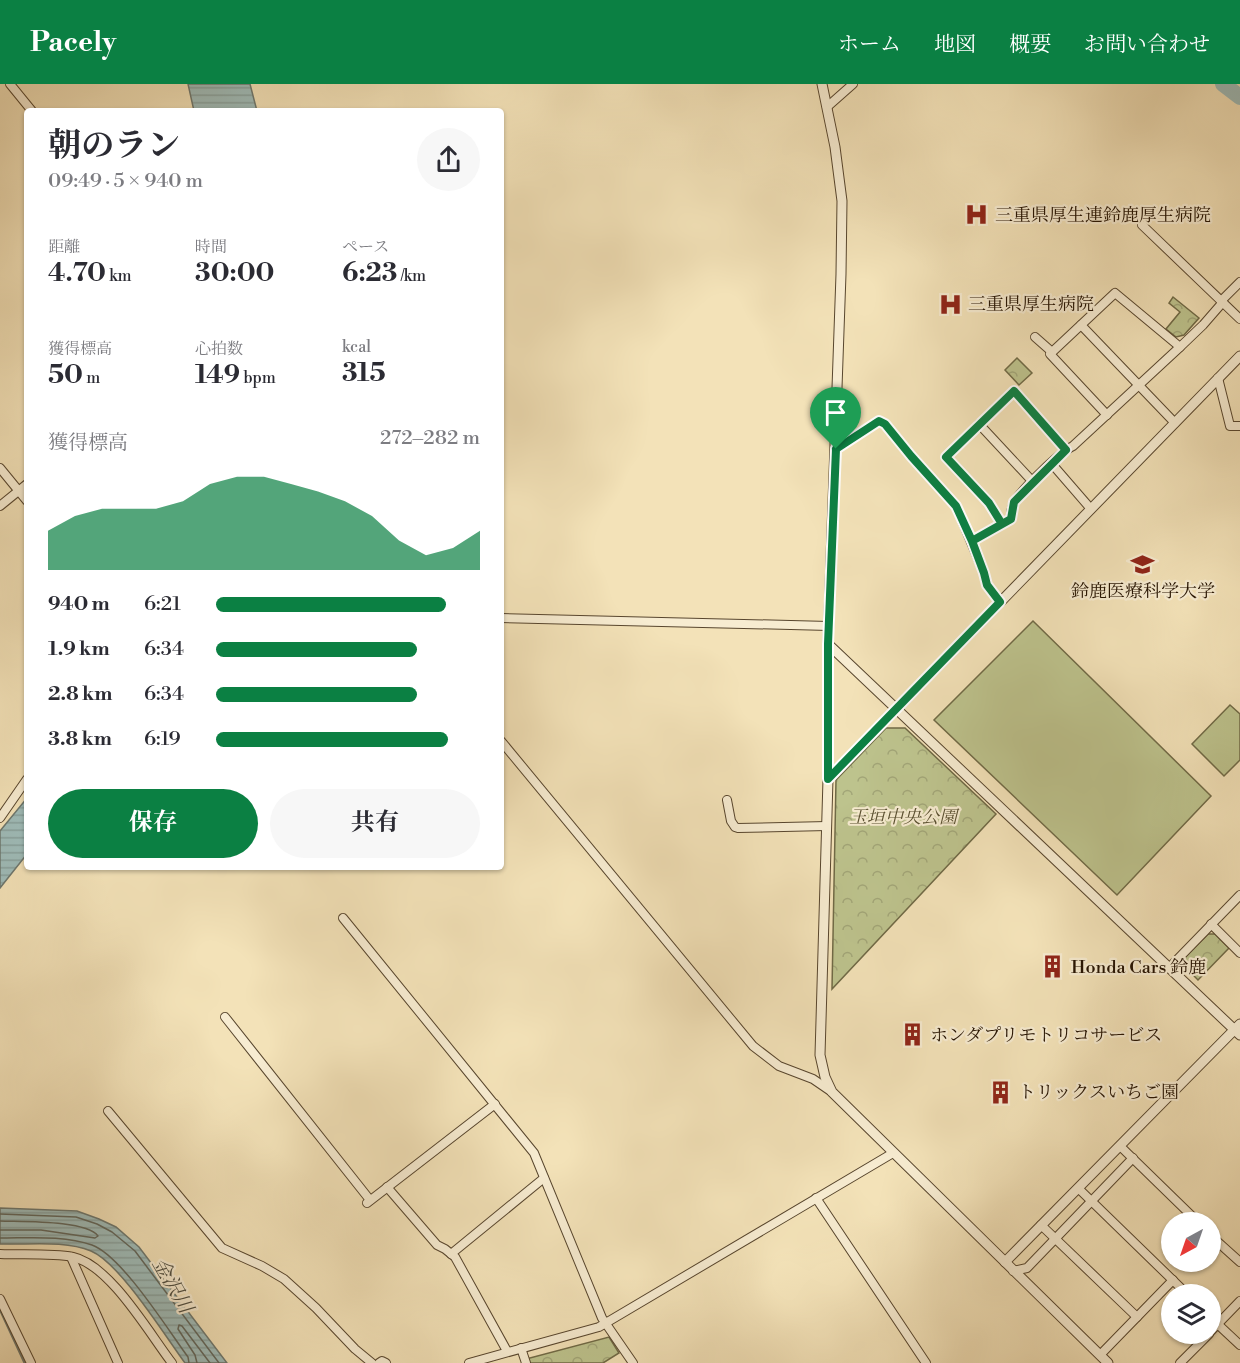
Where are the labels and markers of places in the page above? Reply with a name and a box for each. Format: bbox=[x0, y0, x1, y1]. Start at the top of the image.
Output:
hospital icon: 三重県厚生連鈴鹿厚生病院 bbox=[964, 202, 990, 228]
place label: 三重県厚生連鈴鹿厚生病院 bbox=[995, 204, 1211, 227]
hospital icon: 三重県厚生病院 bbox=[937, 291, 963, 317]
place label: 三重県厚生病院 bbox=[968, 293, 1094, 316]
pin bbox=[810, 387, 861, 449]
school or university icon: 鈴鹿医療科学大学 bbox=[1130, 552, 1156, 578]
place label: 鈴鹿医療科学大学 bbox=[1071, 580, 1215, 603]
building icon: Honda Cars 鈴鹿 bbox=[1040, 954, 1066, 980]
place label: Honda Cars 鈴鹿 bbox=[1071, 956, 1206, 979]
building icon: ホンダプリモトリコサービス bbox=[899, 1022, 925, 1048]
place label: ホンダプリモトリコサービス bbox=[930, 1024, 1162, 1047]
building icon: トリックスいちご園 bbox=[987, 1079, 1013, 1105]
place label: トリックスいちご園 bbox=[1018, 1081, 1179, 1104]

